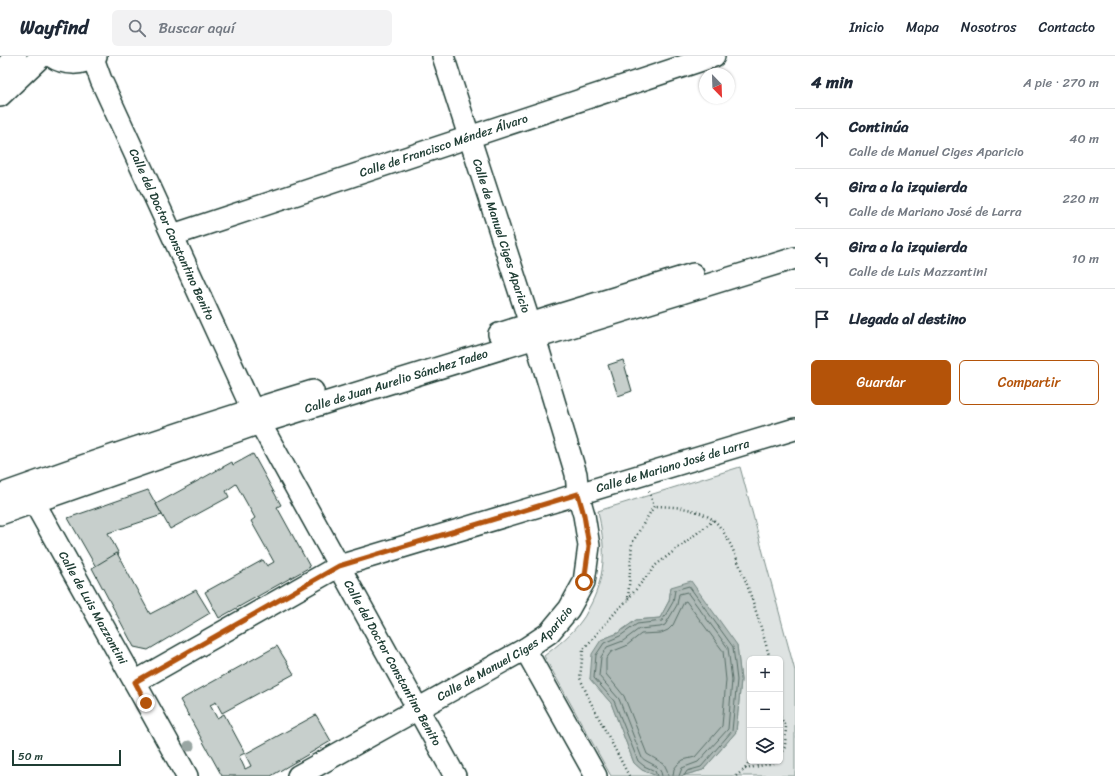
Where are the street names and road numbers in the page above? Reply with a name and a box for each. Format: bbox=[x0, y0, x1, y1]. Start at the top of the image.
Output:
street label: Calle de Francisco Méndez Álvaro bbox=[356, 107, 531, 184]
street label: Calle del Doctor Constantino Benito bbox=[123, 144, 221, 324]
street label: Calle de Manuel Ciges Aparicio bbox=[466, 156, 537, 316]
street label: Calle de Juan Aurelio Sánchez Tadeo bbox=[302, 342, 491, 420]
street label: Calle de Mariano José de Larra bbox=[593, 432, 753, 499]
street label: Calle de Luis Mazzantini bbox=[52, 547, 134, 669]
street label: Calle del Doctor Constantino Benito bbox=[338, 576, 447, 750]
street label: Calle de Manuel Ciges Aparicio bbox=[433, 601, 578, 707]

